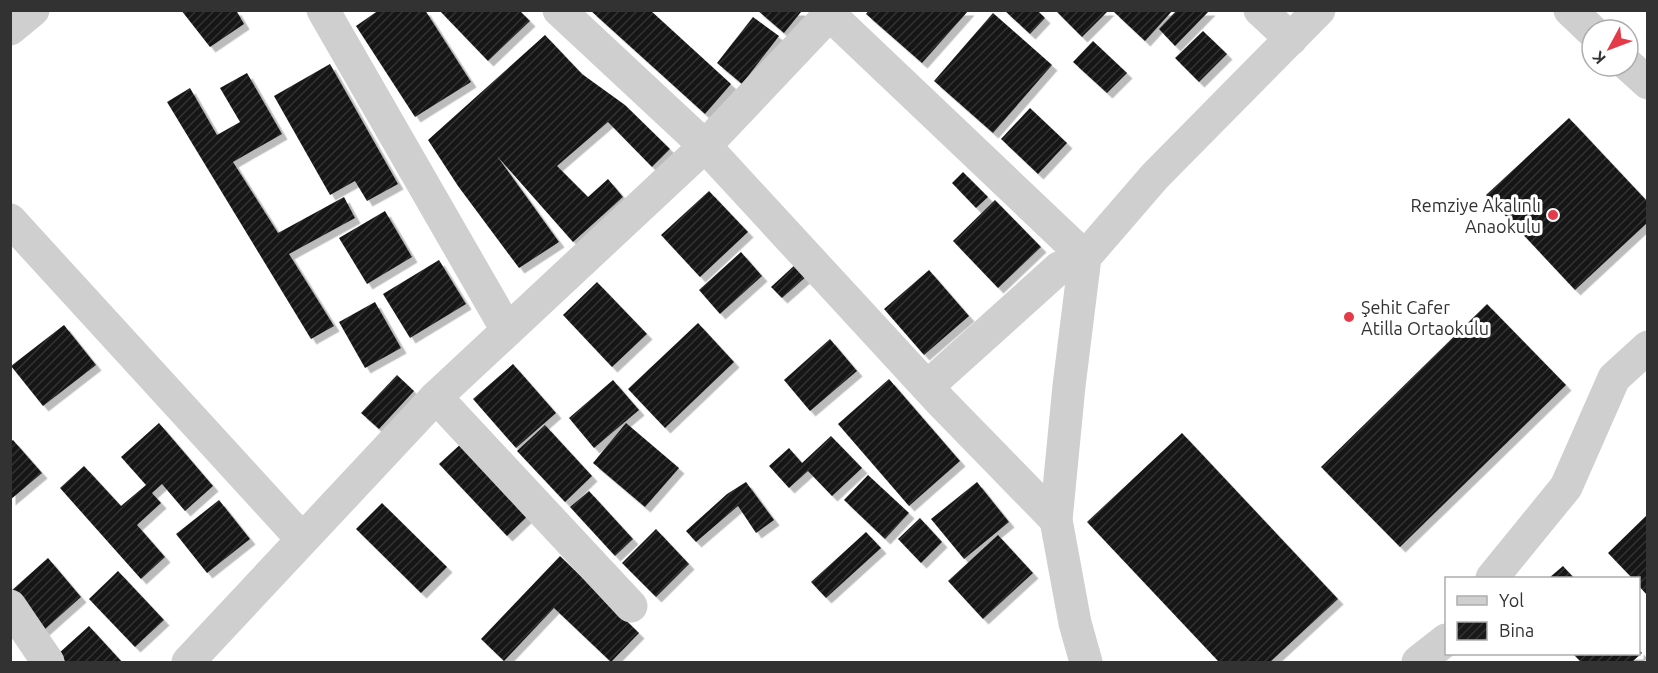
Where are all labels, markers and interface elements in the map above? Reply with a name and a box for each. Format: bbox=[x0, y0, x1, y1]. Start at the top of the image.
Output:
north arrow bbox=[1580, 18, 1640, 78]
text: K bbox=[1588, 48, 1609, 68]
place label: Remziye Akalınlı Anaokulu bbox=[1411, 195, 1541, 236]
marker: Remziye Akalınlı Anaokulu bbox=[1546, 208, 1560, 222]
place label: Şehit Cafer Atilla Ortaokulu bbox=[1361, 297, 1489, 338]
marker: Şehit Cafer Atilla Ortaokulu bbox=[1342, 310, 1356, 324]
legend bbox=[1445, 577, 1640, 655]
text: Yol bbox=[1499, 590, 1524, 610]
text: Bina bbox=[1499, 620, 1534, 640]

